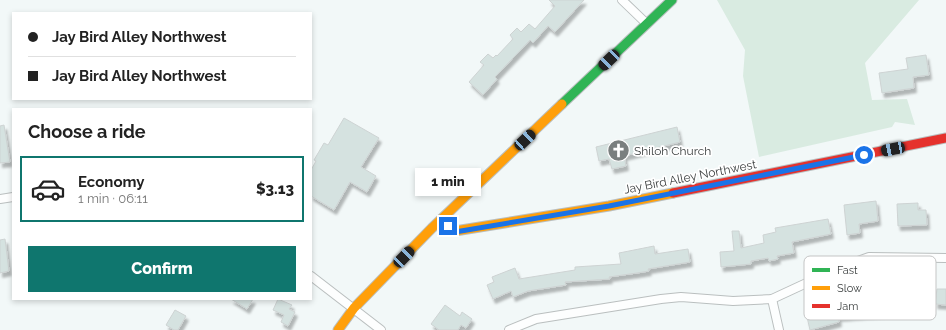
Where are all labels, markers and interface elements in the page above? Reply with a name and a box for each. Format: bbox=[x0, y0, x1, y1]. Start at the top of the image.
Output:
text: Jay Bird Alley Northwest bbox=[52, 28, 227, 46]
car bbox=[596, 47, 622, 73]
text: Jay Bird Alley Northwest bbox=[52, 67, 227, 85]
text: Choose a ride bbox=[28, 121, 146, 142]
car bbox=[512, 127, 538, 153]
church icon: Shiloh Church bbox=[606, 138, 632, 164]
car bbox=[880, 141, 906, 157]
place label: Shiloh Church bbox=[634, 144, 711, 158]
route start bbox=[855, 146, 873, 164]
street label: Jay Bird Alley Northwest bbox=[623, 157, 757, 197]
callout: 1 min bbox=[415, 168, 481, 196]
icon: car bbox=[30, 171, 66, 207]
text: Economy bbox=[78, 173, 145, 191]
text: 1 min bbox=[431, 174, 465, 189]
text: $3.13 bbox=[256, 180, 294, 198]
text: 1 min · 06:11 bbox=[78, 191, 148, 206]
route end bbox=[439, 217, 457, 235]
car bbox=[391, 244, 417, 270]
button: Confirm bbox=[28, 246, 296, 292]
legend bbox=[804, 256, 936, 320]
text: Fast bbox=[837, 264, 858, 277]
text: Slow bbox=[837, 282, 862, 295]
text: Jam bbox=[837, 300, 858, 313]

